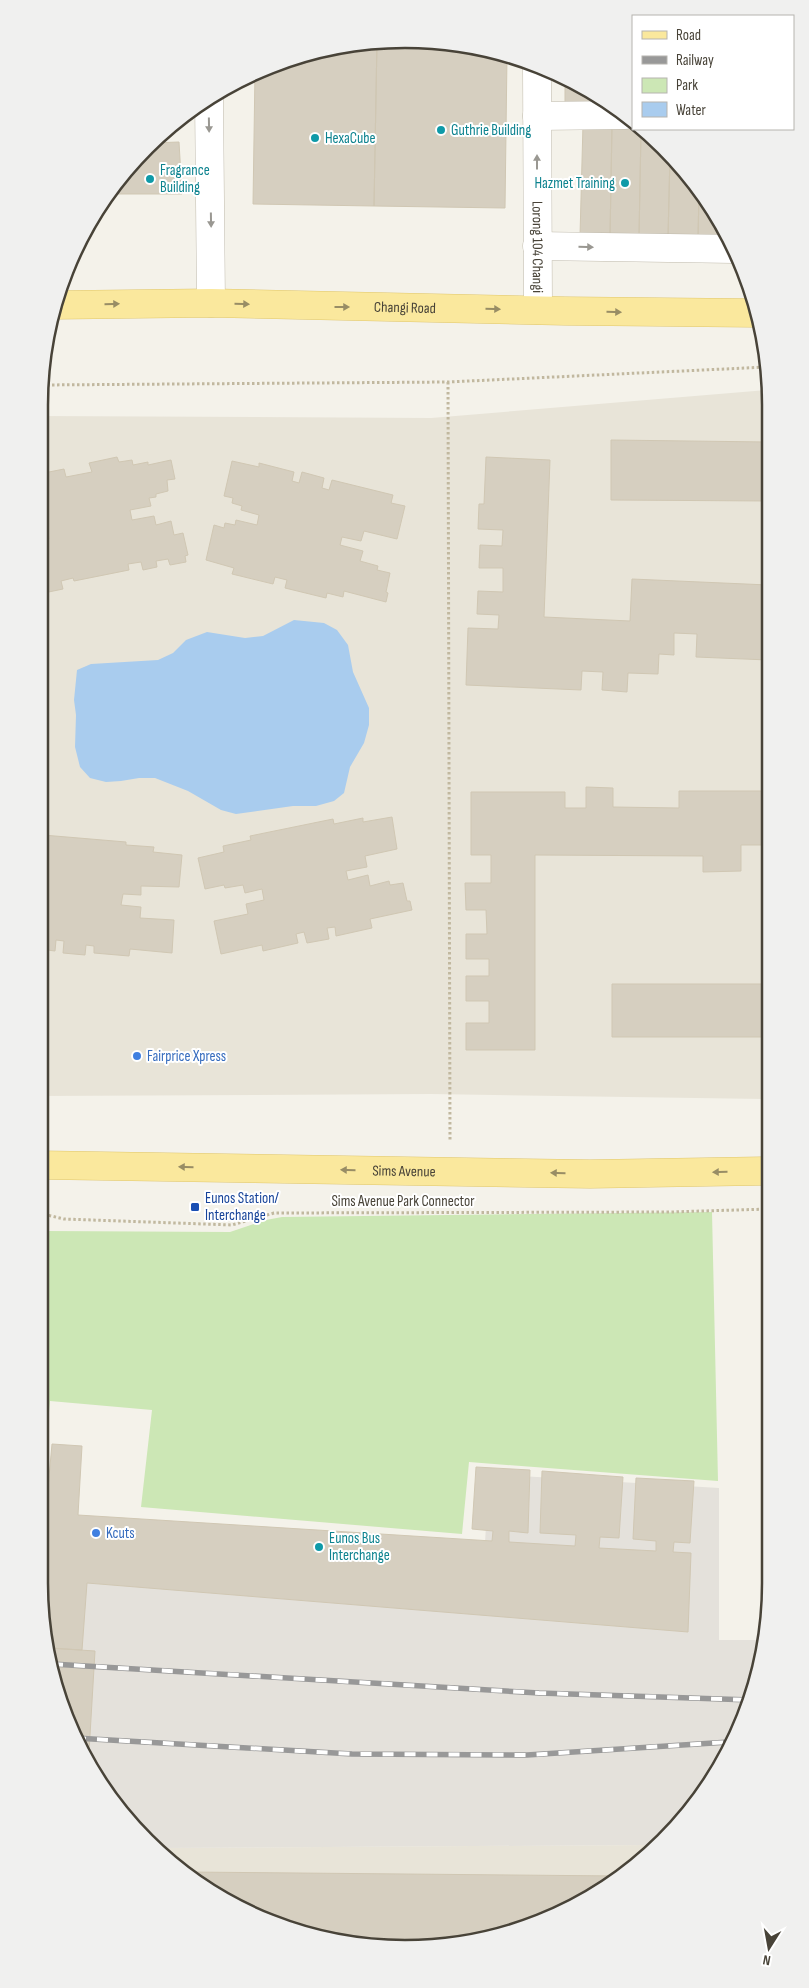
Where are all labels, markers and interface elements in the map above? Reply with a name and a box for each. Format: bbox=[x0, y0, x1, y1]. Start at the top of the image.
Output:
legend bbox=[632, 15, 794, 130]
text: Road bbox=[676, 26, 701, 45]
text: Railway bbox=[676, 51, 714, 70]
text: Park bbox=[676, 76, 698, 95]
text: Water bbox=[676, 101, 707, 120]
one-way arrow bbox=[205, 118, 213, 134]
place label: Guthrie Building bbox=[451, 121, 531, 140]
marker: Guthrie Building bbox=[435, 124, 447, 136]
place label: HexaCube bbox=[325, 129, 376, 148]
marker: HexaCube bbox=[309, 132, 321, 144]
one-way arrow bbox=[533, 154, 541, 170]
place label: Fragrance Building bbox=[160, 161, 210, 197]
marker: Fragrance Building bbox=[144, 173, 156, 185]
place label: Hazmet Training bbox=[534, 174, 615, 193]
marker: Hazmet Training bbox=[619, 177, 631, 189]
street label: Lorong 104 Changi bbox=[528, 201, 547, 293]
one-way arrow bbox=[207, 212, 215, 228]
one-way arrow bbox=[578, 243, 594, 251]
street label: Changi Road bbox=[374, 297, 436, 318]
one-way arrow bbox=[104, 300, 120, 308]
one-way arrow bbox=[235, 301, 251, 309]
one-way arrow bbox=[334, 303, 350, 311]
one-way arrow bbox=[485, 305, 501, 313]
one-way arrow bbox=[606, 308, 622, 316]
place label: Fairprice Xpress bbox=[147, 1047, 226, 1066]
marker: Fairprice Xpress bbox=[131, 1050, 143, 1062]
street label: Sims Avenue bbox=[372, 1161, 436, 1181]
one-way arrow bbox=[177, 1163, 193, 1171]
one-way arrow bbox=[340, 1166, 356, 1174]
one-way arrow bbox=[712, 1168, 728, 1176]
one-way arrow bbox=[550, 1169, 566, 1177]
place label: Eunos Station/ Interchange bbox=[205, 1189, 280, 1225]
street label: Sims Avenue Park Connector bbox=[331, 1192, 475, 1211]
marker: Eunos Station/ Interchange bbox=[189, 1201, 201, 1213]
place label: Kcuts bbox=[106, 1524, 135, 1543]
marker: Kcuts bbox=[90, 1527, 102, 1539]
place label: Eunos Bus Interchange bbox=[329, 1529, 390, 1565]
marker: Eunos Bus Interchange bbox=[313, 1541, 325, 1553]
north arrow bbox=[744, 1923, 794, 1973]
text: N bbox=[761, 1951, 772, 1969]

